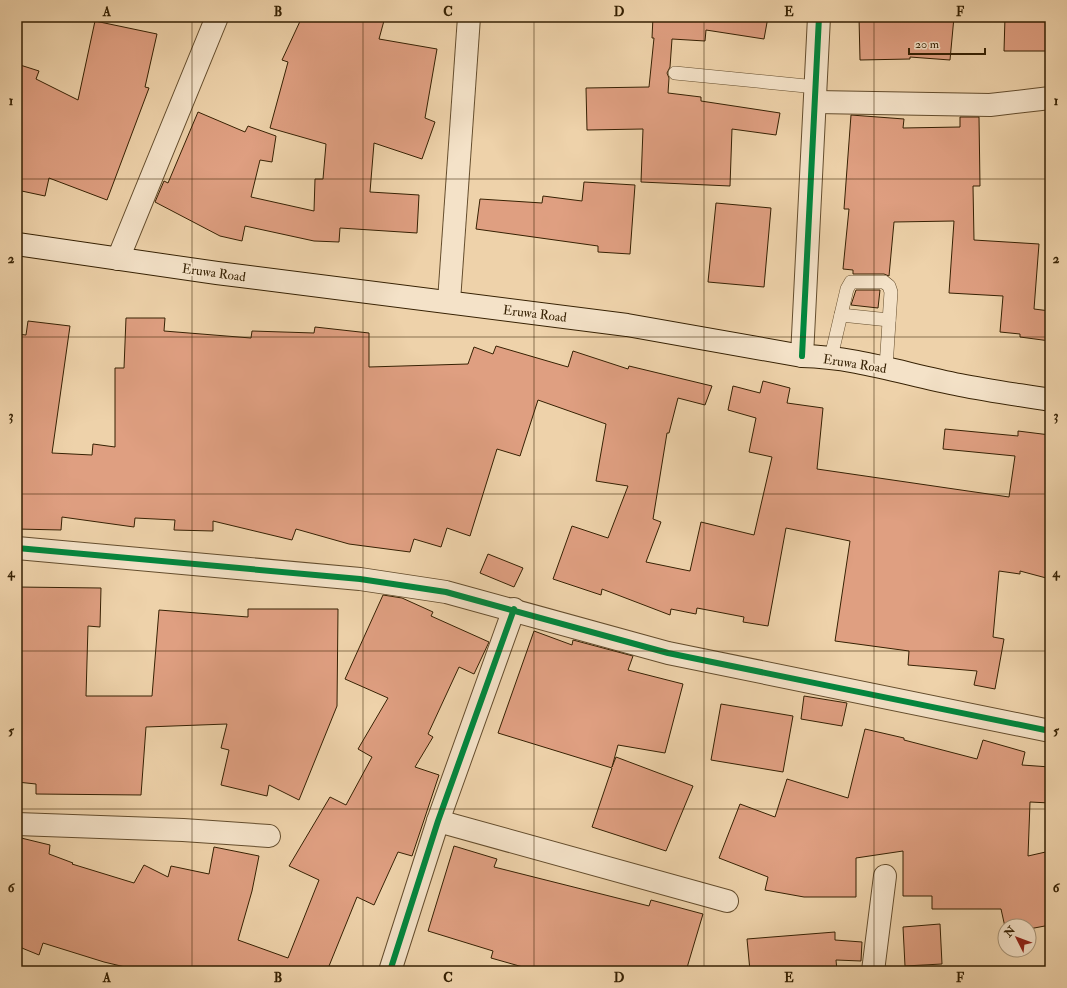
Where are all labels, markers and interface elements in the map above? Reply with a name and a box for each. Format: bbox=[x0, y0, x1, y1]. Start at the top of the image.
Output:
text: A bbox=[102, 4, 112, 20]
text: B bbox=[274, 4, 282, 20]
text: C bbox=[443, 4, 453, 20]
text: D bbox=[614, 4, 625, 20]
text: E bbox=[784, 4, 794, 20]
text: F bbox=[956, 4, 965, 20]
scale bar bbox=[909, 30, 985, 56]
text: 20 m bbox=[915, 37, 940, 52]
text: 1 bbox=[9, 93, 14, 109]
text: 1 bbox=[1054, 93, 1059, 109]
text: 2 bbox=[8, 251, 15, 267]
text: 2 bbox=[1053, 251, 1060, 267]
street label: Eruwa Road bbox=[181, 261, 247, 285]
street label: Eruwa Road bbox=[502, 302, 568, 326]
street label: Eruwa Road bbox=[822, 351, 888, 377]
text: 3 bbox=[9, 408, 14, 424]
text: 3 bbox=[1054, 408, 1059, 424]
text: 4 bbox=[6, 565, 15, 581]
text: 4 bbox=[1051, 565, 1060, 581]
text: 5 bbox=[8, 723, 14, 739]
text: 5 bbox=[1053, 723, 1059, 739]
text: 6 bbox=[8, 880, 16, 896]
text: 6 bbox=[1053, 880, 1061, 896]
north arrow bbox=[997, 918, 1037, 958]
text: N bbox=[1001, 923, 1019, 940]
text: A bbox=[102, 970, 112, 986]
text: B bbox=[274, 970, 282, 986]
text: C bbox=[443, 970, 453, 986]
text: D bbox=[614, 970, 625, 986]
text: E bbox=[784, 970, 794, 986]
text: F bbox=[956, 970, 965, 986]

